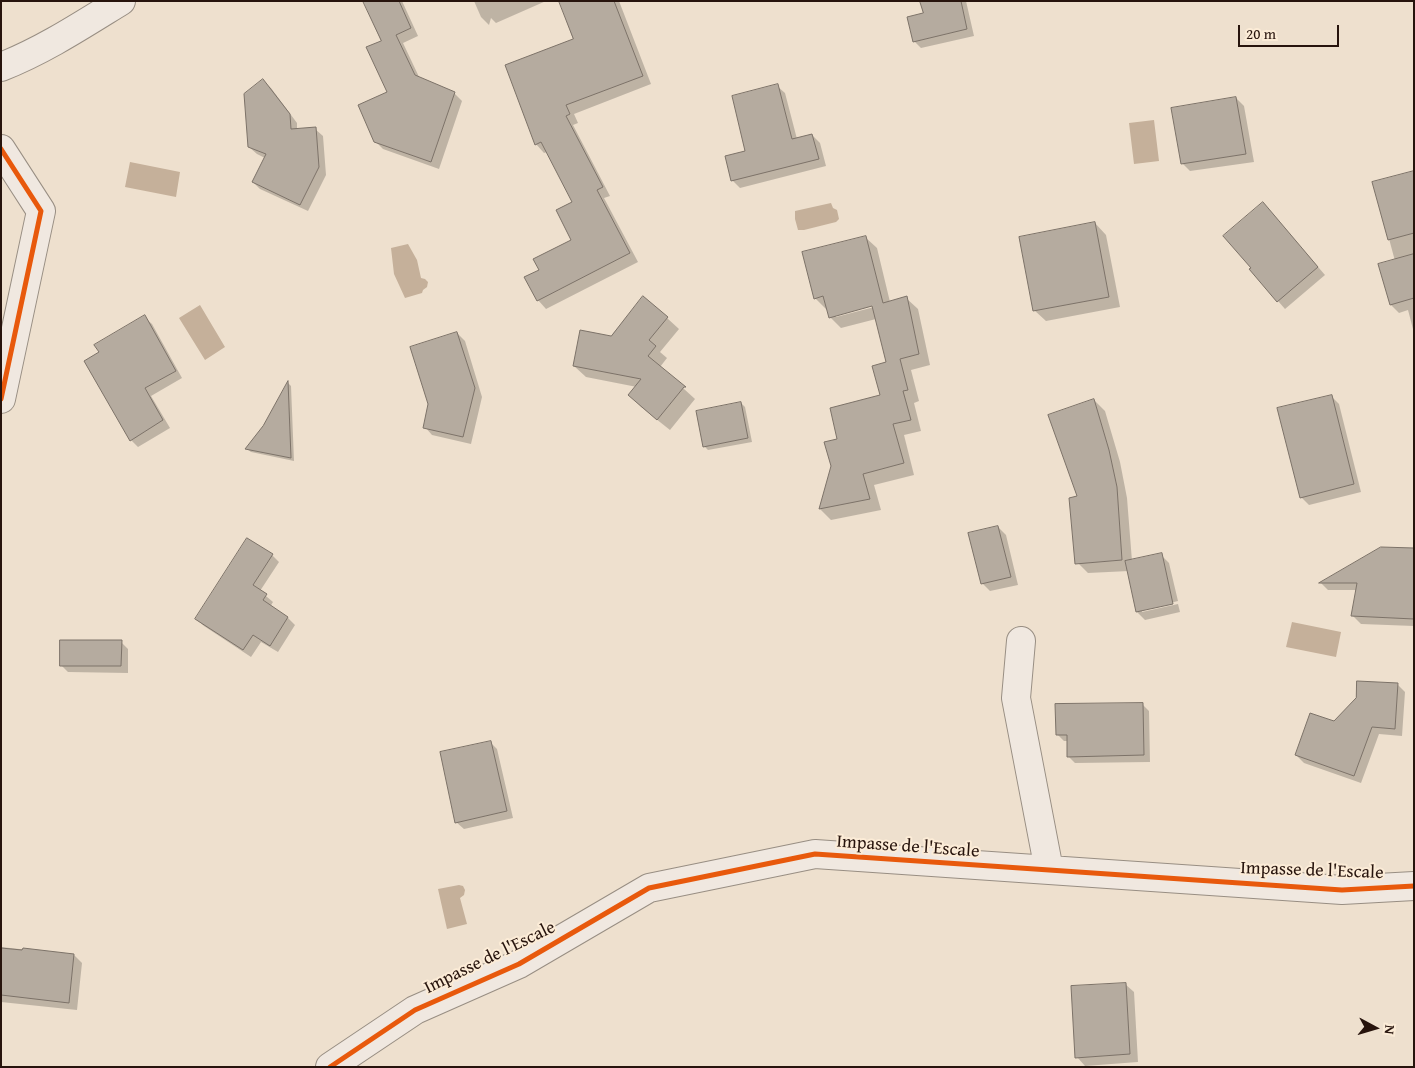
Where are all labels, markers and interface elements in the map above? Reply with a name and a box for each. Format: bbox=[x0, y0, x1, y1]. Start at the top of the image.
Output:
scale bar bbox=[1240, 15, 1341, 47]
text: 20 m bbox=[1246, 23, 1276, 44]
street label: Impasse de l'Escale bbox=[836, 831, 980, 863]
street label: Impasse de l'Escale bbox=[1240, 858, 1384, 884]
street label: Impasse de l'Escale bbox=[421, 917, 559, 999]
north arrow bbox=[1350, 1003, 1400, 1053]
text: N bbox=[1379, 1024, 1400, 1035]

